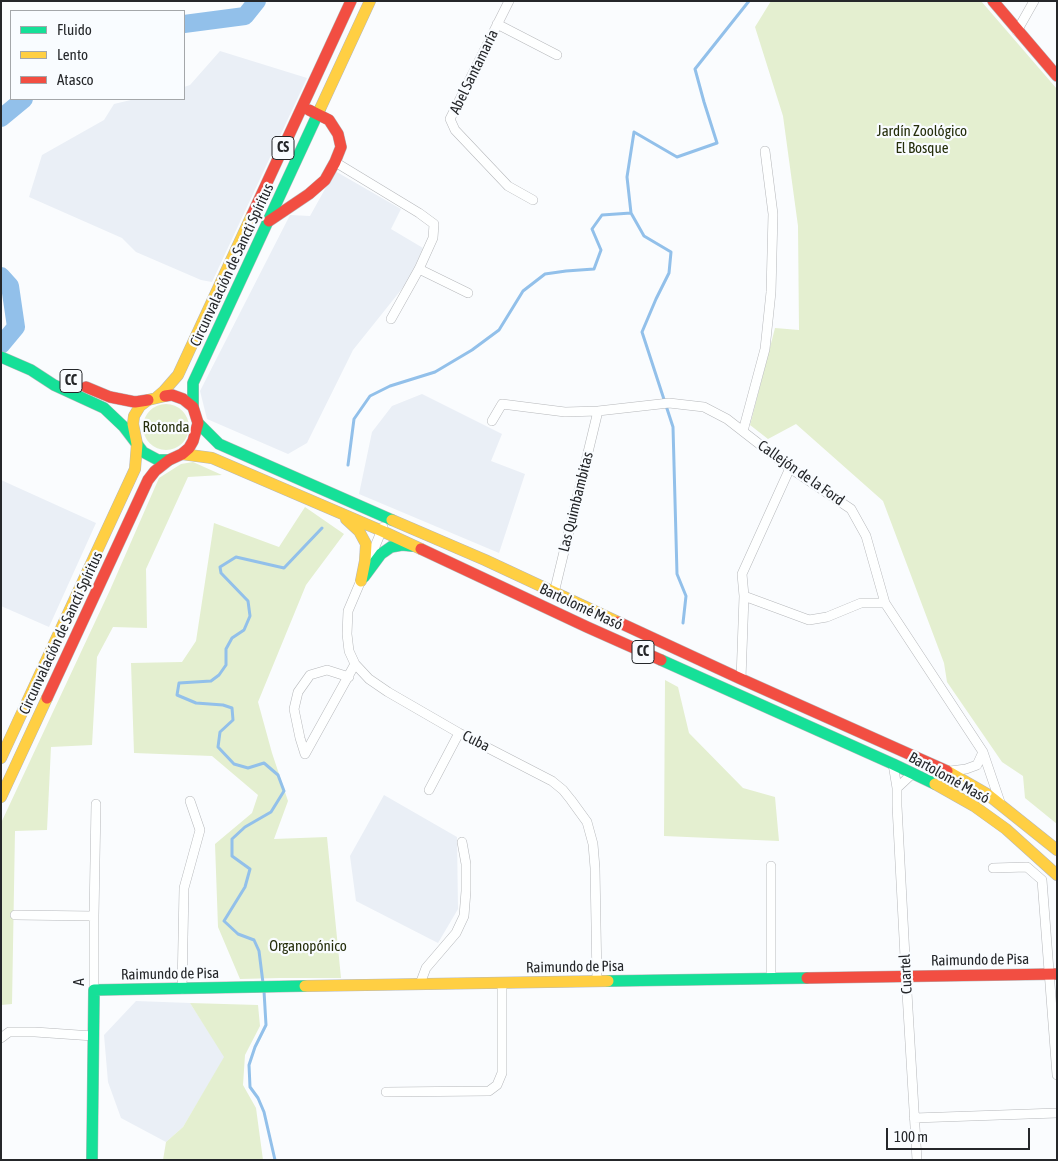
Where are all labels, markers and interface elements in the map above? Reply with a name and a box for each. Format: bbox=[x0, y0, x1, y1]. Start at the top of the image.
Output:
legend bbox=[10, 10, 185, 100]
text: Fluido bbox=[57, 21, 92, 38]
street label: Abel Santamaría bbox=[446, 27, 502, 117]
text: Lento bbox=[57, 46, 88, 63]
text: Atasco bbox=[57, 71, 94, 88]
park label: Jardín Zoológico El Bosque bbox=[877, 122, 967, 157]
road number: CS bbox=[272, 136, 294, 160]
street label: Circunvalación de Sancti Spíritus bbox=[186, 181, 278, 349]
road number: CC bbox=[60, 370, 82, 392]
park label: Rotonda bbox=[142, 418, 190, 436]
street label: Callejón de la Ford bbox=[754, 437, 848, 509]
street label: Las Quimbambitas bbox=[555, 450, 597, 554]
street label: Circunvalación de Sancti Spíritus bbox=[15, 549, 107, 717]
street label: Bartolomé Masó bbox=[537, 580, 625, 634]
road number: CC bbox=[632, 640, 654, 664]
street label: Cuba bbox=[459, 727, 493, 755]
street label: Bartolomé Masó bbox=[906, 748, 992, 808]
park label: Organopónico bbox=[269, 937, 347, 955]
street label: Raimundo de Pisa bbox=[931, 950, 1029, 970]
street label: Cuartel bbox=[896, 953, 916, 995]
street label: Raimundo de Pisa bbox=[526, 957, 624, 977]
street label: Raimundo de Pisa bbox=[121, 964, 219, 984]
street label: A bbox=[70, 978, 88, 986]
scale bar bbox=[888, 1118, 1032, 1150]
text: 100 m bbox=[894, 1128, 928, 1145]

